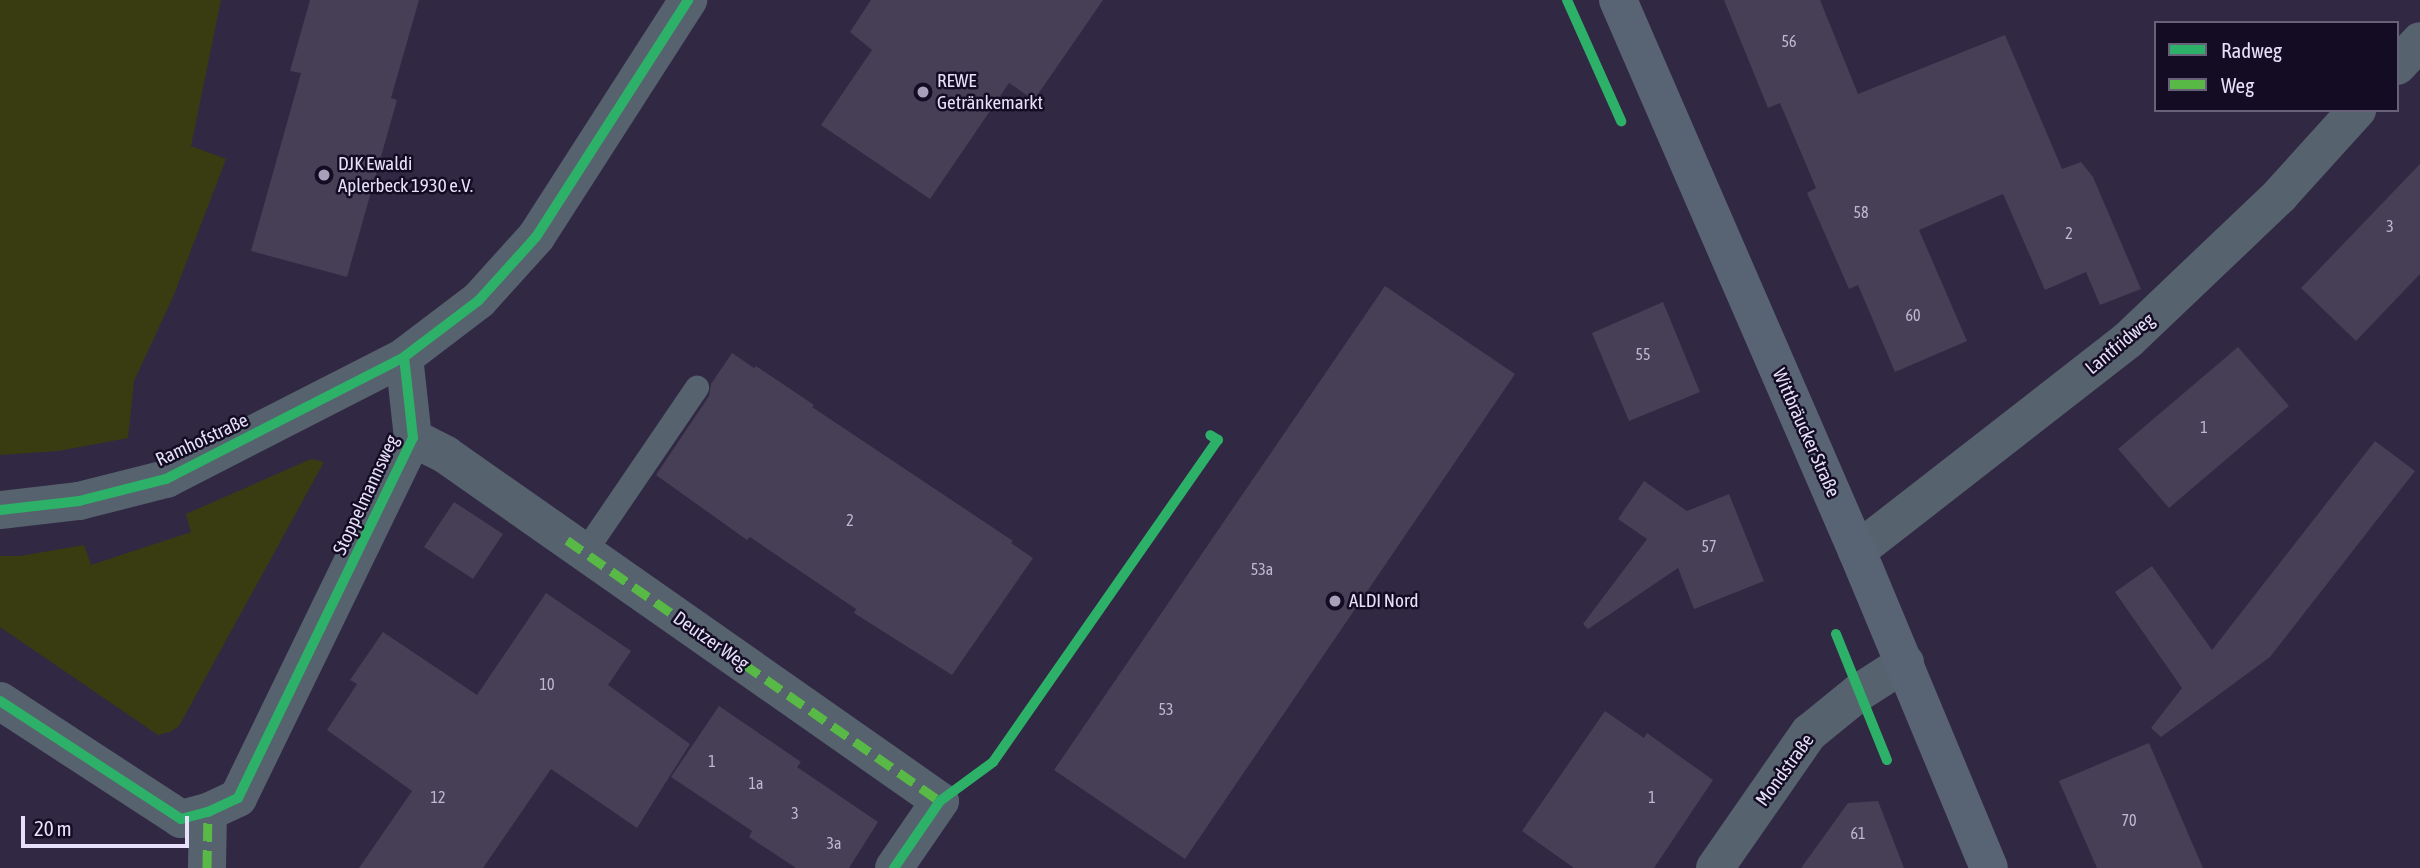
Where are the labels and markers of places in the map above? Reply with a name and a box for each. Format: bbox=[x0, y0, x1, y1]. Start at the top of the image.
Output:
place label: REWE Getränkemarkt bbox=[937, 70, 1043, 114]
marker: REWE Getränkemarkt bbox=[915, 84, 931, 100]
place label: DJK Ewaldi Aplerbeck 1930 e.V. bbox=[338, 153, 473, 197]
marker: DJK Ewaldi Aplerbeck 1930 e.V. bbox=[316, 167, 332, 183]
place label: ALDI Nord bbox=[1349, 590, 1419, 612]
marker: ALDI Nord bbox=[1327, 593, 1343, 609]

